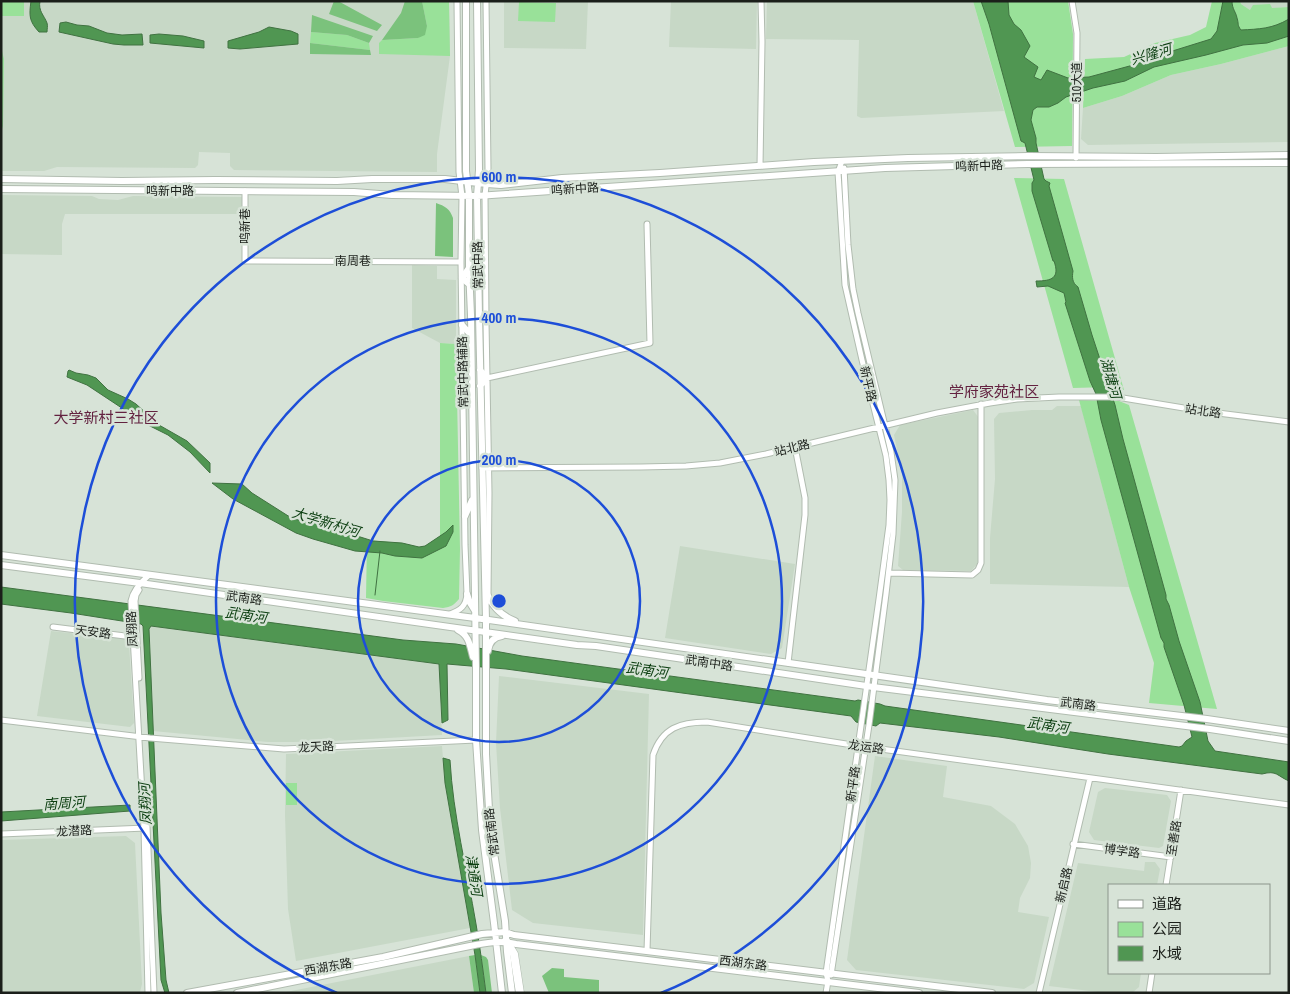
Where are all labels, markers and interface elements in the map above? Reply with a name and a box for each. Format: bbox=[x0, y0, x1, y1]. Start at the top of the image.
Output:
water label: 兴隆河 bbox=[1128, 39, 1177, 68]
street label: 510大道 bbox=[1069, 62, 1085, 102]
street label: 鸣新中路 bbox=[955, 157, 1003, 175]
text: 600 m bbox=[482, 166, 516, 187]
street label: 鸣新中路 bbox=[550, 179, 600, 199]
street label: 鸣新中路 bbox=[146, 183, 194, 199]
street label: 鸣新巷 bbox=[237, 208, 253, 244]
street label: 常武中路 bbox=[470, 241, 486, 289]
street label: 南周巷 bbox=[335, 253, 371, 269]
text: 400 m bbox=[482, 307, 516, 328]
street label: 常武中路辅路 bbox=[454, 336, 472, 408]
water label: 湖塘河 bbox=[1097, 355, 1126, 404]
street label: 新平路 bbox=[856, 365, 880, 403]
district label: 学府家苑社区 bbox=[949, 381, 1039, 402]
street label: 站北路 bbox=[1184, 401, 1222, 421]
district label: 大学新村三社区 bbox=[53, 407, 159, 428]
street label: 站北路 bbox=[773, 436, 811, 460]
text: 200 m bbox=[482, 449, 516, 470]
water label: 大学新村河 bbox=[290, 503, 365, 542]
street label: 武南路 bbox=[225, 588, 263, 608]
centre of rings bbox=[490, 592, 508, 610]
water label: 武南河 bbox=[224, 603, 271, 627]
street label: 凤翔路 bbox=[123, 611, 141, 647]
street label: 天安路 bbox=[74, 622, 112, 642]
street label: 武南中路 bbox=[684, 652, 734, 674]
water label: 武南河 bbox=[625, 658, 672, 682]
street label: 武南路 bbox=[1059, 694, 1097, 714]
water label: 武南河 bbox=[1026, 713, 1073, 737]
street label: 龙运路 bbox=[847, 737, 885, 757]
street label: 龙天路 bbox=[298, 738, 334, 756]
street label: 新平路 bbox=[843, 765, 863, 803]
water label: 凤翔河 bbox=[135, 780, 155, 825]
water label: 南周河 bbox=[42, 792, 89, 813]
street label: 常武南路 bbox=[481, 807, 503, 857]
street label: 至善路 bbox=[1163, 819, 1185, 857]
street label: 龙潜路 bbox=[56, 822, 92, 840]
street label: 博学路 bbox=[1103, 841, 1141, 861]
water label: 津通河 bbox=[462, 853, 487, 900]
street label: 新启路 bbox=[1052, 866, 1076, 904]
legend bbox=[1108, 884, 1270, 974]
text: 道路 bbox=[1152, 893, 1182, 914]
text: 公园 bbox=[1152, 918, 1182, 939]
text: 水域 bbox=[1152, 943, 1182, 964]
street label: 西湖东路 bbox=[718, 952, 768, 974]
street label: 西湖东路 bbox=[303, 955, 353, 979]

